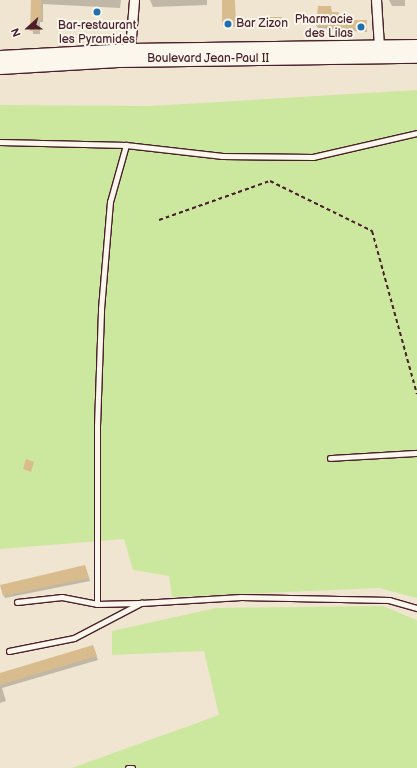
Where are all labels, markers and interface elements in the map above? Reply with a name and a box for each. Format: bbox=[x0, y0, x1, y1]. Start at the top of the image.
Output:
marker: Bar-restaurant les Pyramides bbox=[92, 7, 102, 17]
north arrow bbox=[8, 8, 48, 48]
place label: Pharmacie des Lilas bbox=[295, 13, 353, 41]
place label: Bar Zizon bbox=[236, 17, 288, 31]
place label: Bar-restaurant les Pyramides bbox=[58, 19, 136, 47]
marker: Bar Zizon bbox=[223, 19, 233, 29]
marker: Pharmacie des Lilas bbox=[356, 22, 366, 32]
text: N bbox=[9, 26, 24, 39]
street label: Boulevard Jean-Paul II bbox=[147, 52, 269, 66]

